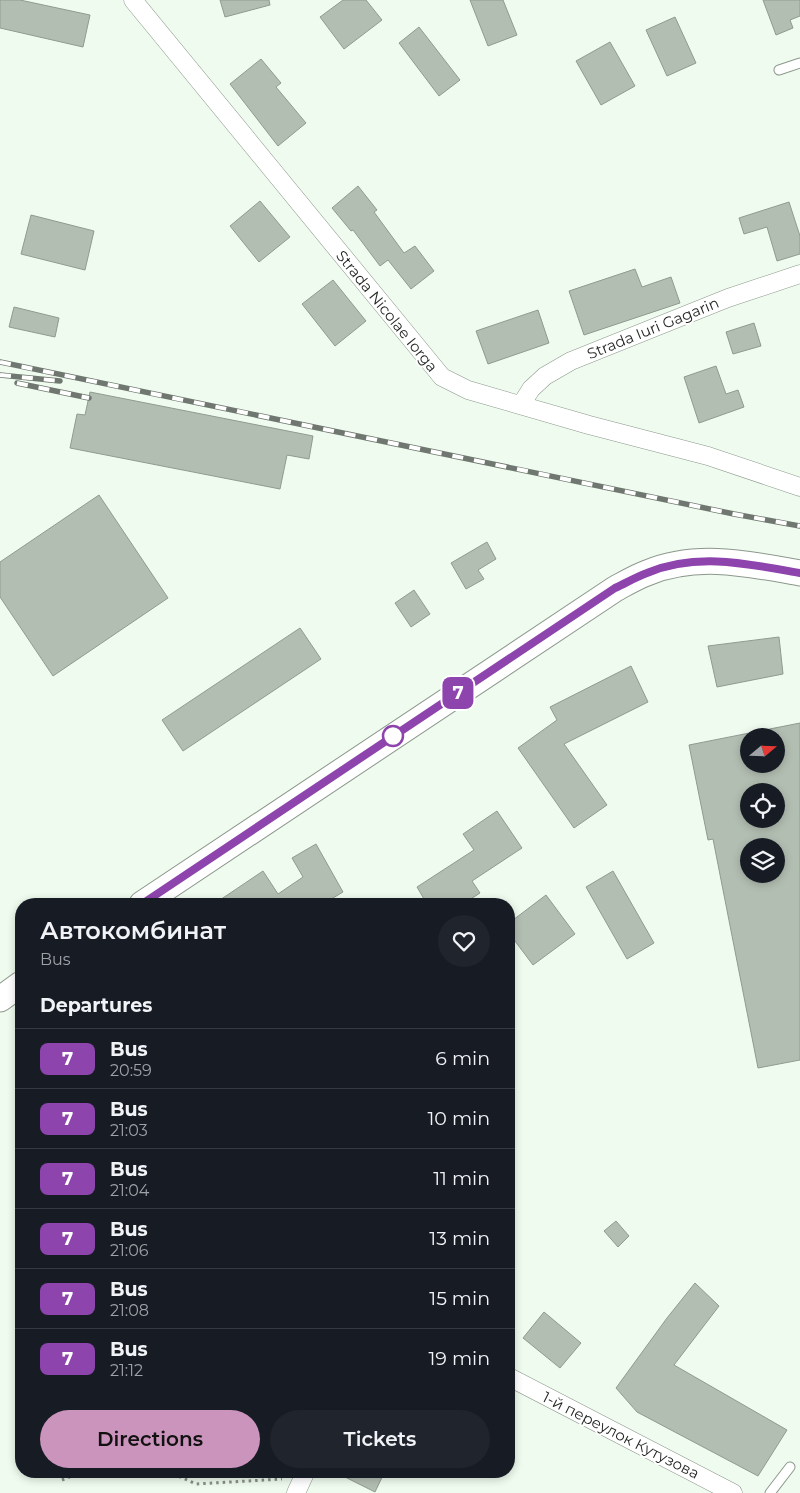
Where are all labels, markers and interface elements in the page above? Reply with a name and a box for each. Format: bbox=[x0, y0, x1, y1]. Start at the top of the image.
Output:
street label: Strada Nicolae Iorga bbox=[332, 246, 442, 376]
street label: Strada Iuri Gagarin bbox=[584, 293, 722, 363]
line badge: 7 bbox=[442, 677, 474, 709]
text: 7 bbox=[452, 682, 464, 704]
unlabelled marker bbox=[382, 725, 404, 747]
north arrow bbox=[740, 728, 785, 772]
map controls bbox=[740, 728, 785, 883]
button: locate bbox=[740, 783, 785, 828]
button: layers bbox=[740, 838, 785, 883]
button: heart bbox=[438, 915, 490, 967]
text: Автокомбинат bbox=[40, 916, 226, 945]
text: Bus bbox=[40, 950, 71, 969]
text: Departures bbox=[40, 994, 152, 1017]
text: Bus bbox=[110, 1038, 148, 1061]
text: 6 min bbox=[435, 1047, 490, 1070]
text: 7 bbox=[62, 1048, 73, 1070]
text: 20:59 bbox=[110, 1061, 152, 1080]
text: Bus bbox=[110, 1098, 148, 1121]
text: 10 min bbox=[427, 1107, 490, 1130]
text: 7 bbox=[62, 1108, 73, 1130]
text: 21:03 bbox=[110, 1121, 148, 1140]
text: Bus bbox=[110, 1158, 148, 1181]
text: 11 min bbox=[433, 1167, 490, 1190]
text: 7 bbox=[62, 1168, 73, 1190]
text: 21:04 bbox=[110, 1181, 149, 1200]
text: Bus bbox=[110, 1218, 148, 1241]
text: 13 min bbox=[429, 1227, 490, 1250]
text: 7 bbox=[62, 1228, 73, 1250]
text: 21:06 bbox=[110, 1241, 149, 1260]
text: Bus bbox=[110, 1278, 148, 1301]
text: 15 min bbox=[429, 1287, 490, 1310]
text: 7 bbox=[62, 1288, 73, 1310]
text: 21:08 bbox=[110, 1301, 149, 1320]
text: Bus bbox=[110, 1338, 148, 1361]
text: 19 min bbox=[428, 1347, 490, 1370]
text: 7 bbox=[62, 1348, 73, 1370]
text: 21:12 bbox=[110, 1361, 143, 1380]
street label: 1-й переулок Кутузова bbox=[539, 1387, 703, 1483]
button: Directions bbox=[40, 1410, 260, 1468]
button: Tickets bbox=[270, 1410, 490, 1468]

